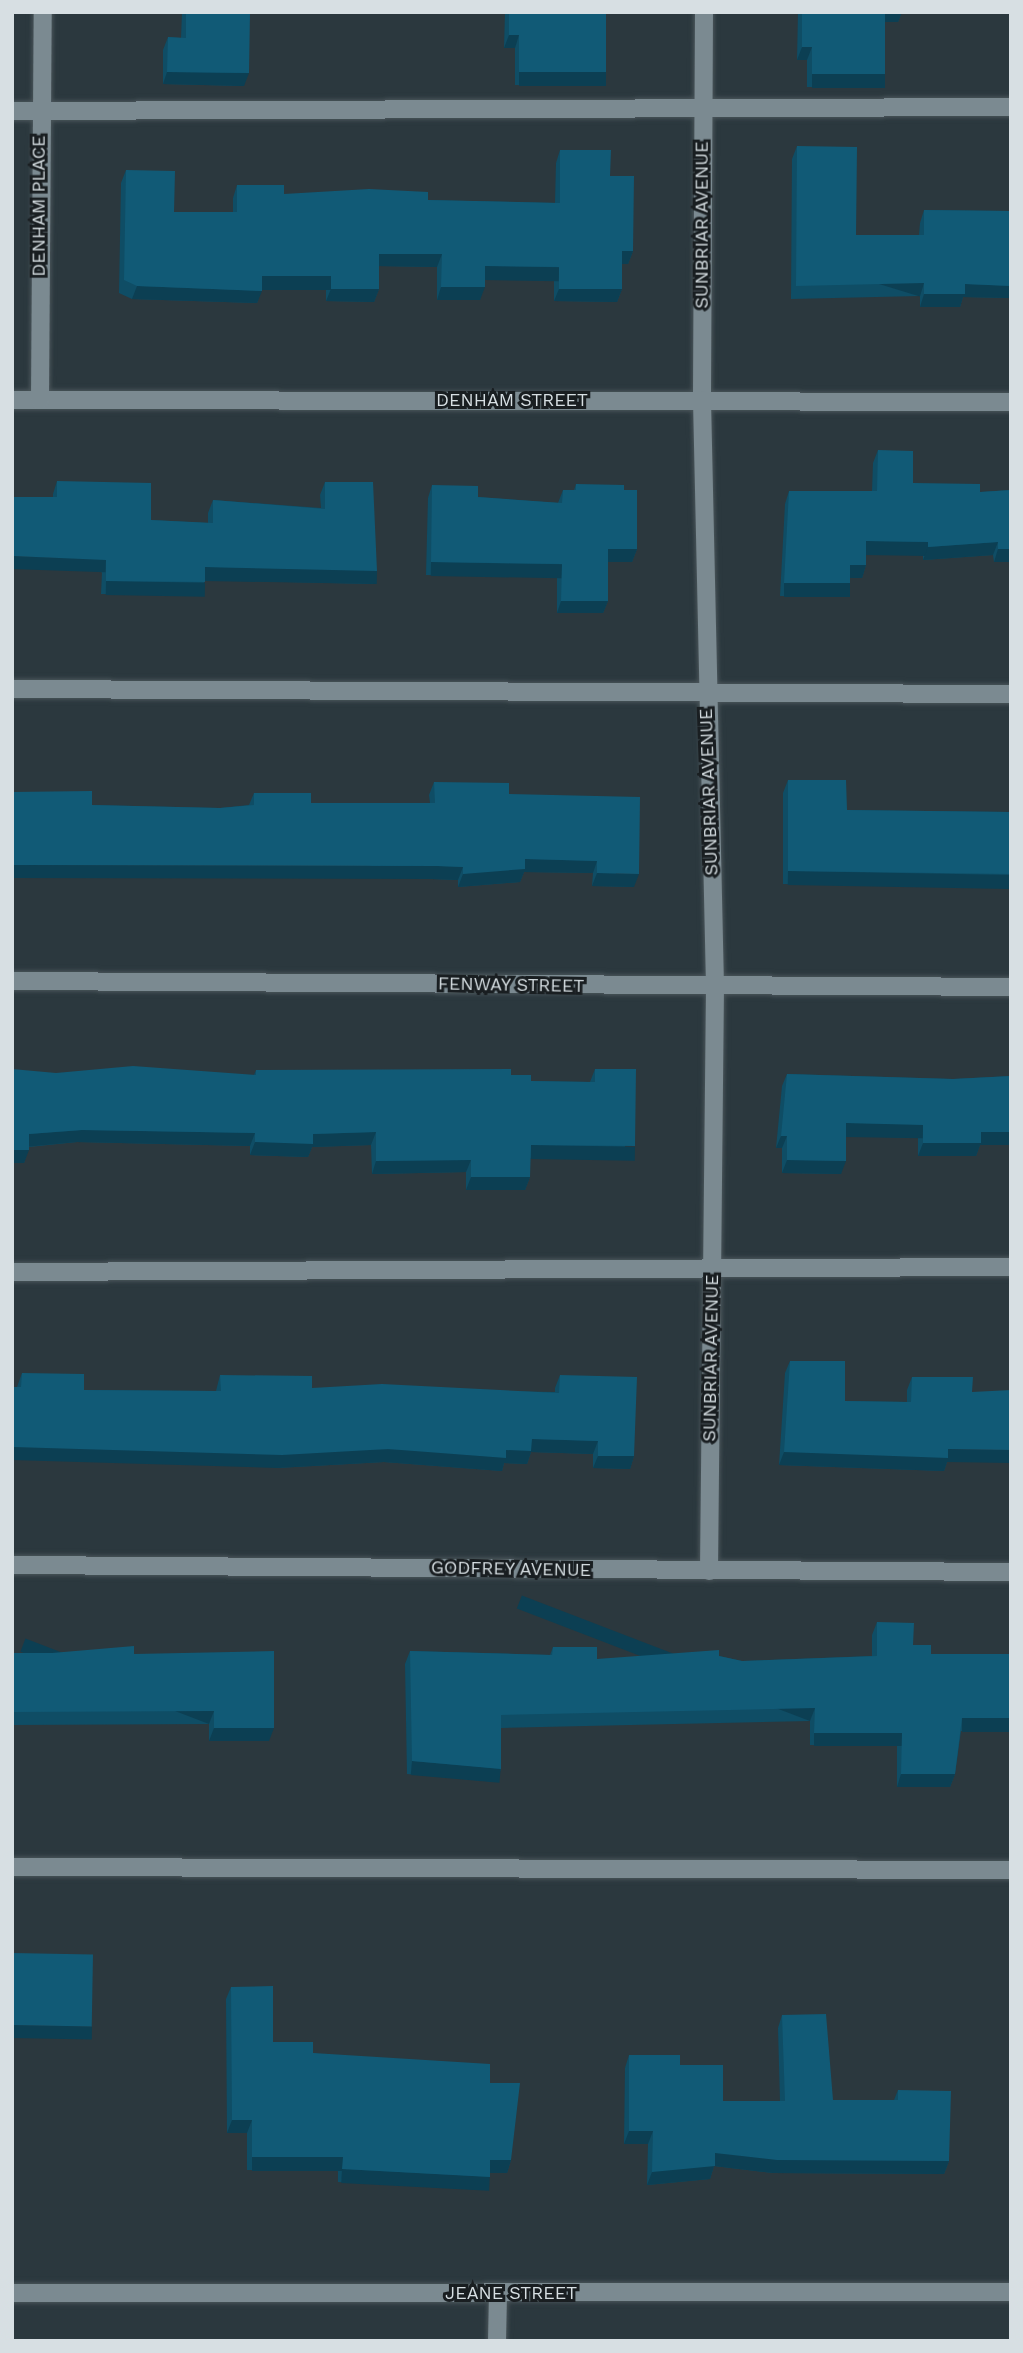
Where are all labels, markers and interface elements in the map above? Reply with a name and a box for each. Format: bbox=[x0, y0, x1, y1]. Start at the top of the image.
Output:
street label: DENHAM PLACE bbox=[28, 135, 50, 277]
street label: SUNBRIAR AVENUE bbox=[691, 141, 713, 309]
street label: DENHAM STREET bbox=[436, 389, 588, 411]
street label: SUNBRIAR AVENUE bbox=[695, 708, 723, 876]
street label: FENWAY STREET bbox=[437, 973, 585, 997]
street label: SUNBRIAR AVENUE bbox=[699, 1274, 723, 1442]
street label: GODFREY AVENUE bbox=[430, 1557, 592, 1581]
street label: JEANE STREET bbox=[445, 2282, 577, 2304]

